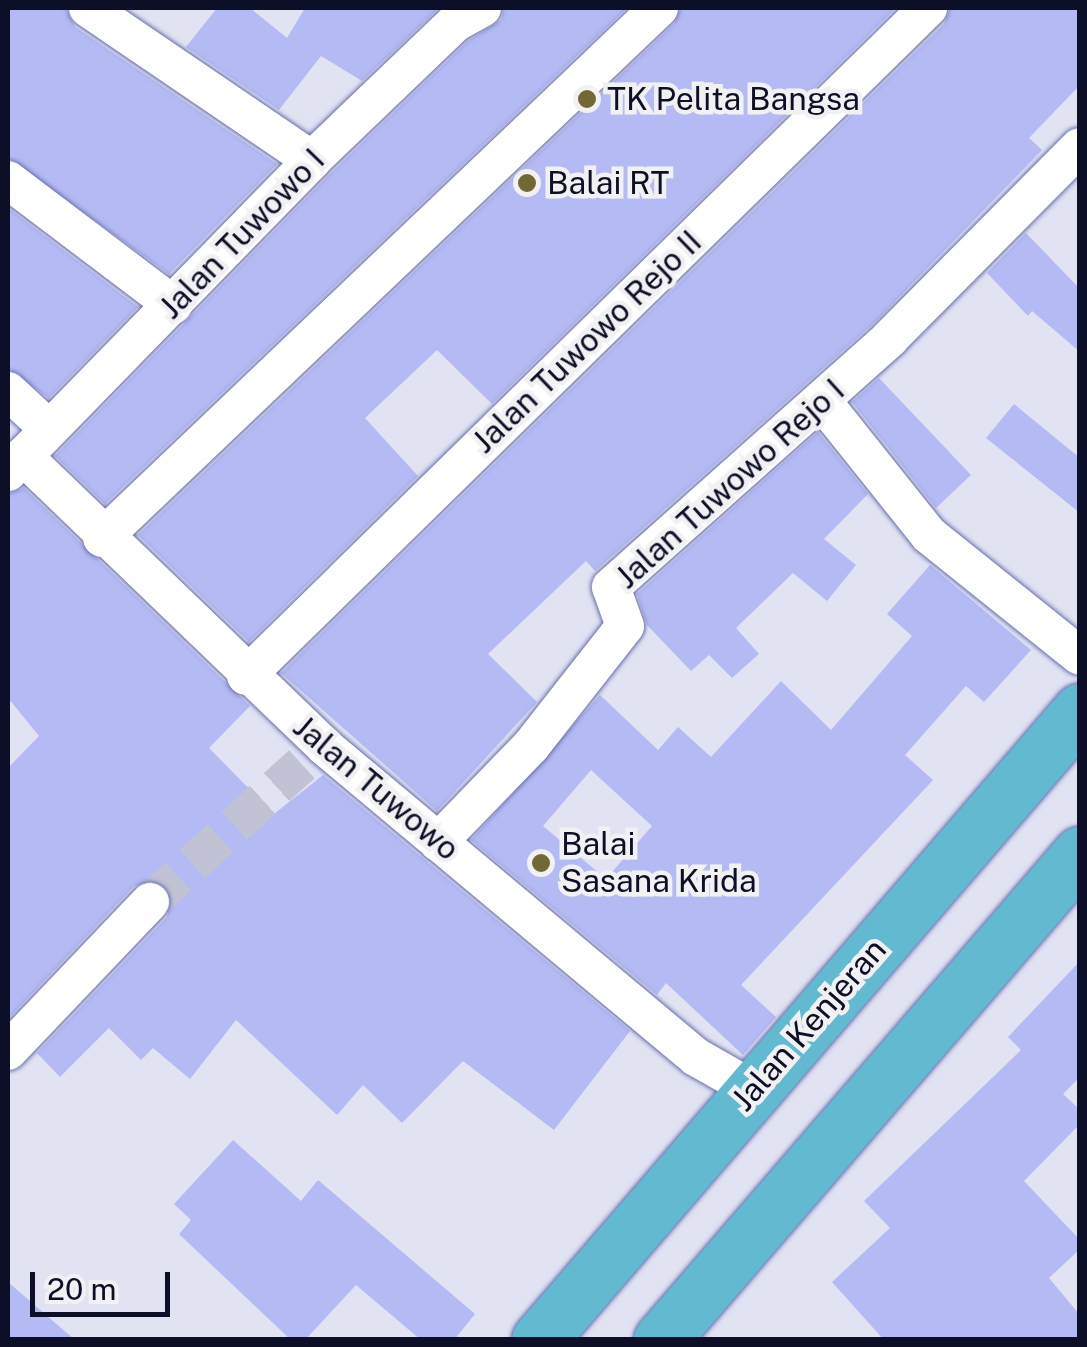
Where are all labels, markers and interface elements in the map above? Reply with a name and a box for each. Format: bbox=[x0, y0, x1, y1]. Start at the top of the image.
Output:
place label: TK Pelita Bangsa bbox=[607, 80, 860, 118]
marker: TK Pelita Bangsa bbox=[576, 88, 598, 110]
street label: Jalan Tuwowo I bbox=[151, 141, 333, 327]
place label: Balai RT bbox=[547, 164, 669, 202]
marker: Balai RT bbox=[516, 172, 538, 194]
street label: Jalan Tuwowo Rejo II bbox=[464, 223, 710, 461]
street label: Jalan Tuwowo Rejo I bbox=[608, 371, 852, 597]
street label: Jalan Tuwowo bbox=[285, 708, 467, 868]
place label: Balai Sasana Krida bbox=[561, 826, 757, 901]
marker: Balai Sasana Krida bbox=[530, 852, 552, 874]
street label: Jalan Kenjeran bbox=[724, 931, 894, 1119]
scale bar bbox=[35, 1252, 175, 1314]
text: 20 m bbox=[47, 1271, 116, 1307]

